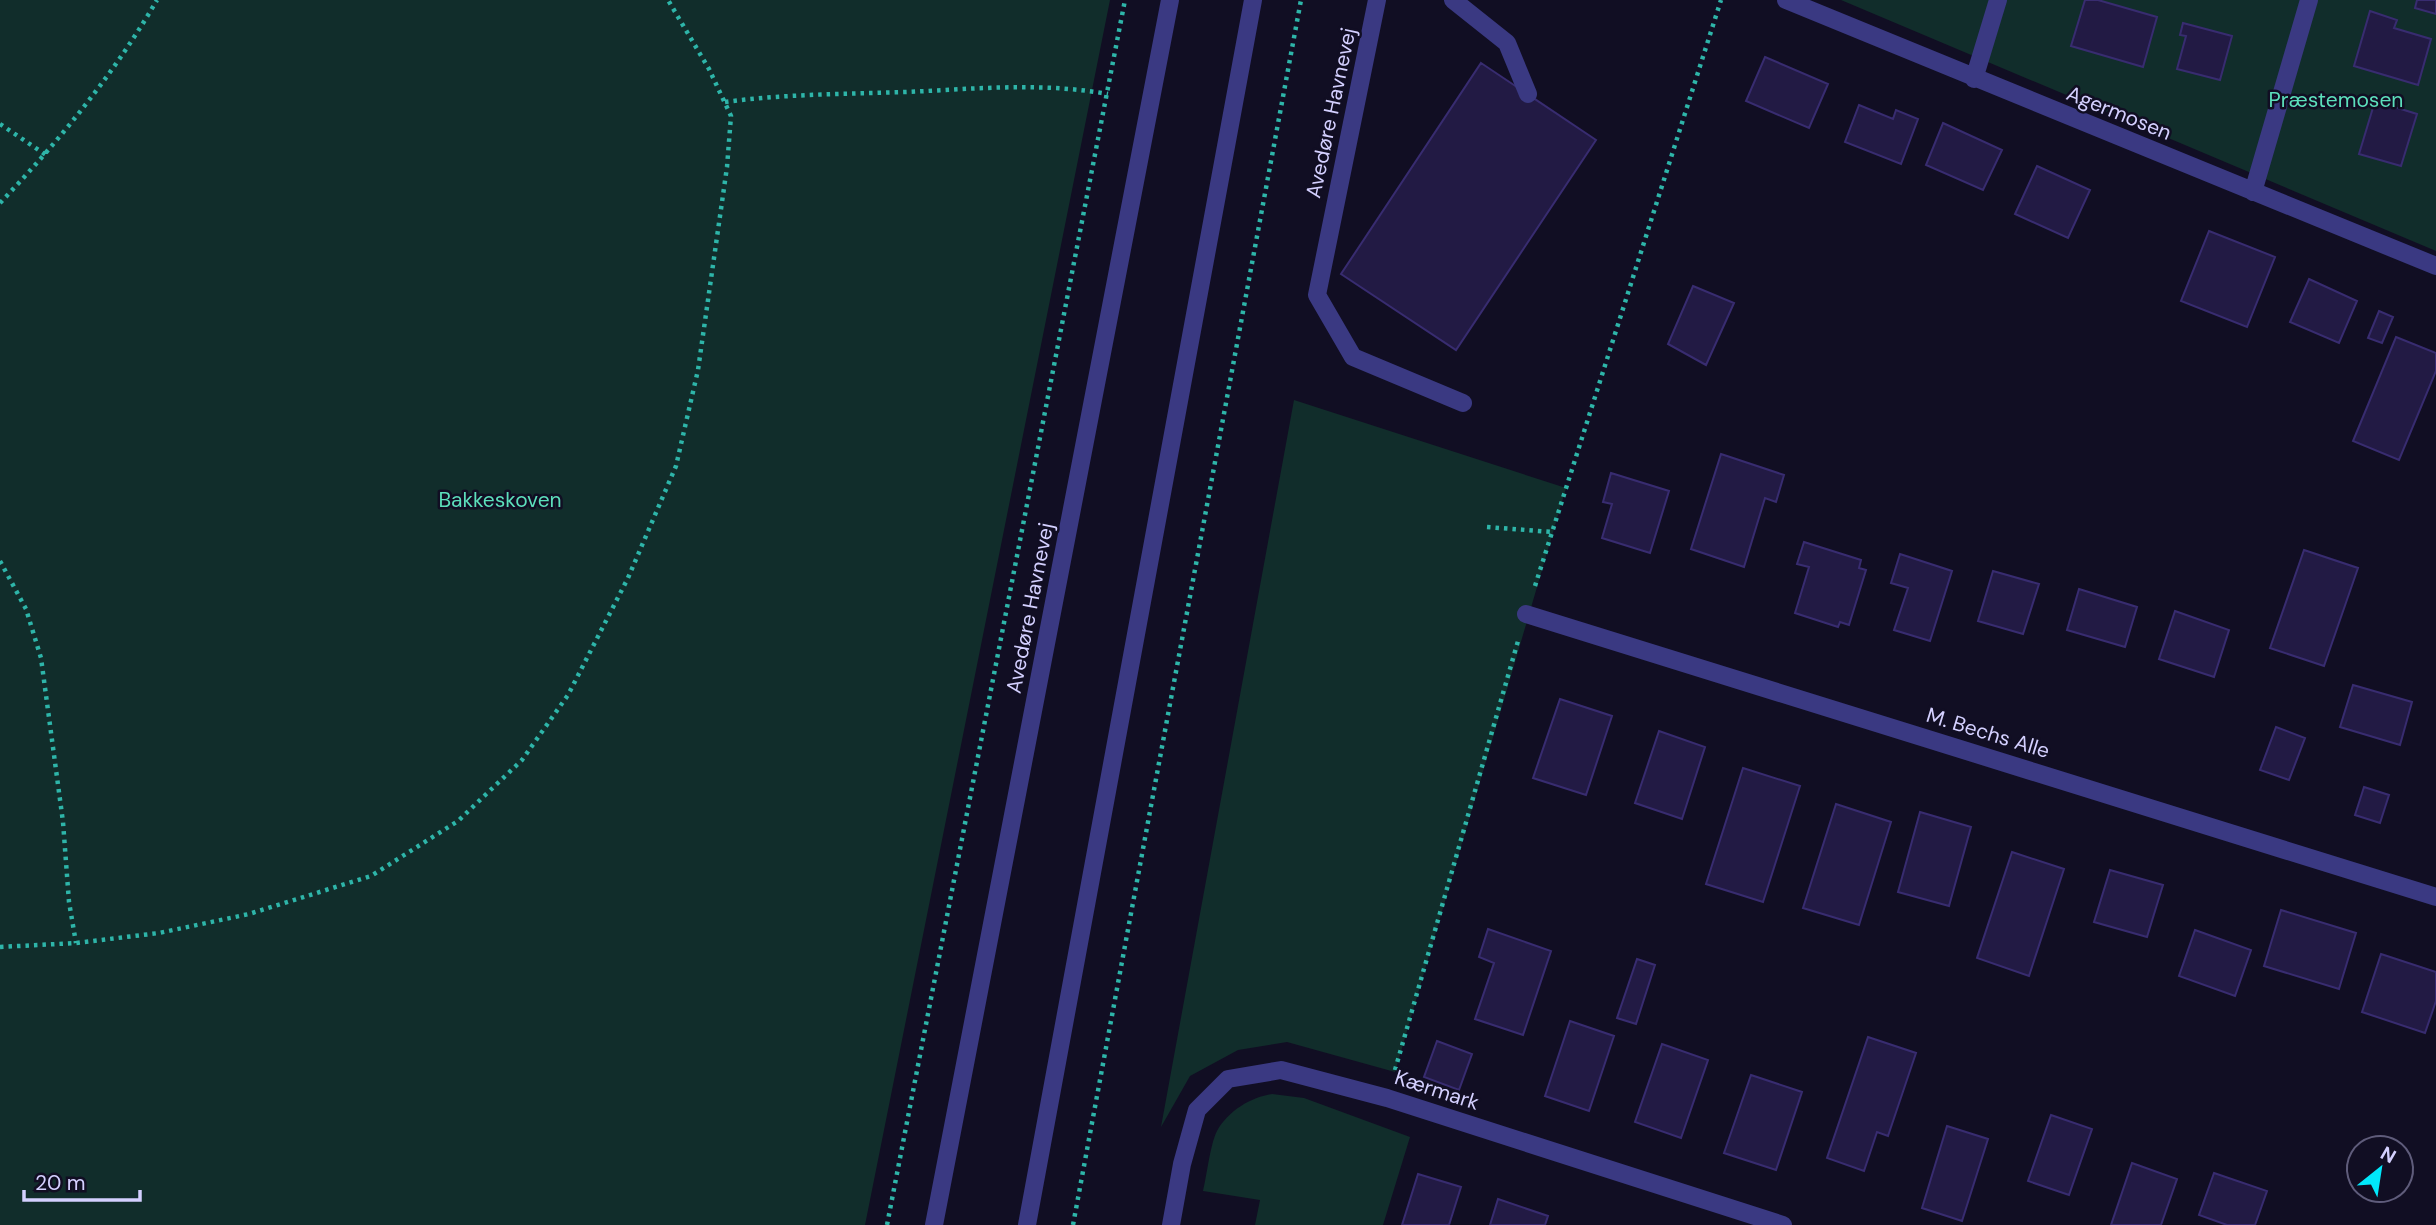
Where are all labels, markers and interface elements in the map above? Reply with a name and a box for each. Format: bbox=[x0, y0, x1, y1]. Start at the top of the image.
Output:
street label: Avedøre Havnevej bbox=[1299, 25, 1363, 201]
street label: Agermosen bbox=[2062, 79, 2176, 147]
park label: Præstemosen bbox=[2269, 86, 2403, 114]
park label: Bakkeskoven bbox=[438, 486, 562, 514]
street label: Avedøre Havnevej bbox=[1000, 520, 1060, 696]
street label: M. Bechs Alle bbox=[1923, 701, 2053, 765]
street label: Kærmark bbox=[1391, 1063, 1483, 1117]
north arrow bbox=[2345, 1134, 2415, 1204]
text: N bbox=[2376, 1140, 2401, 1169]
scale bar bbox=[24, 1158, 140, 1202]
text: 20 m bbox=[35, 1169, 86, 1197]

